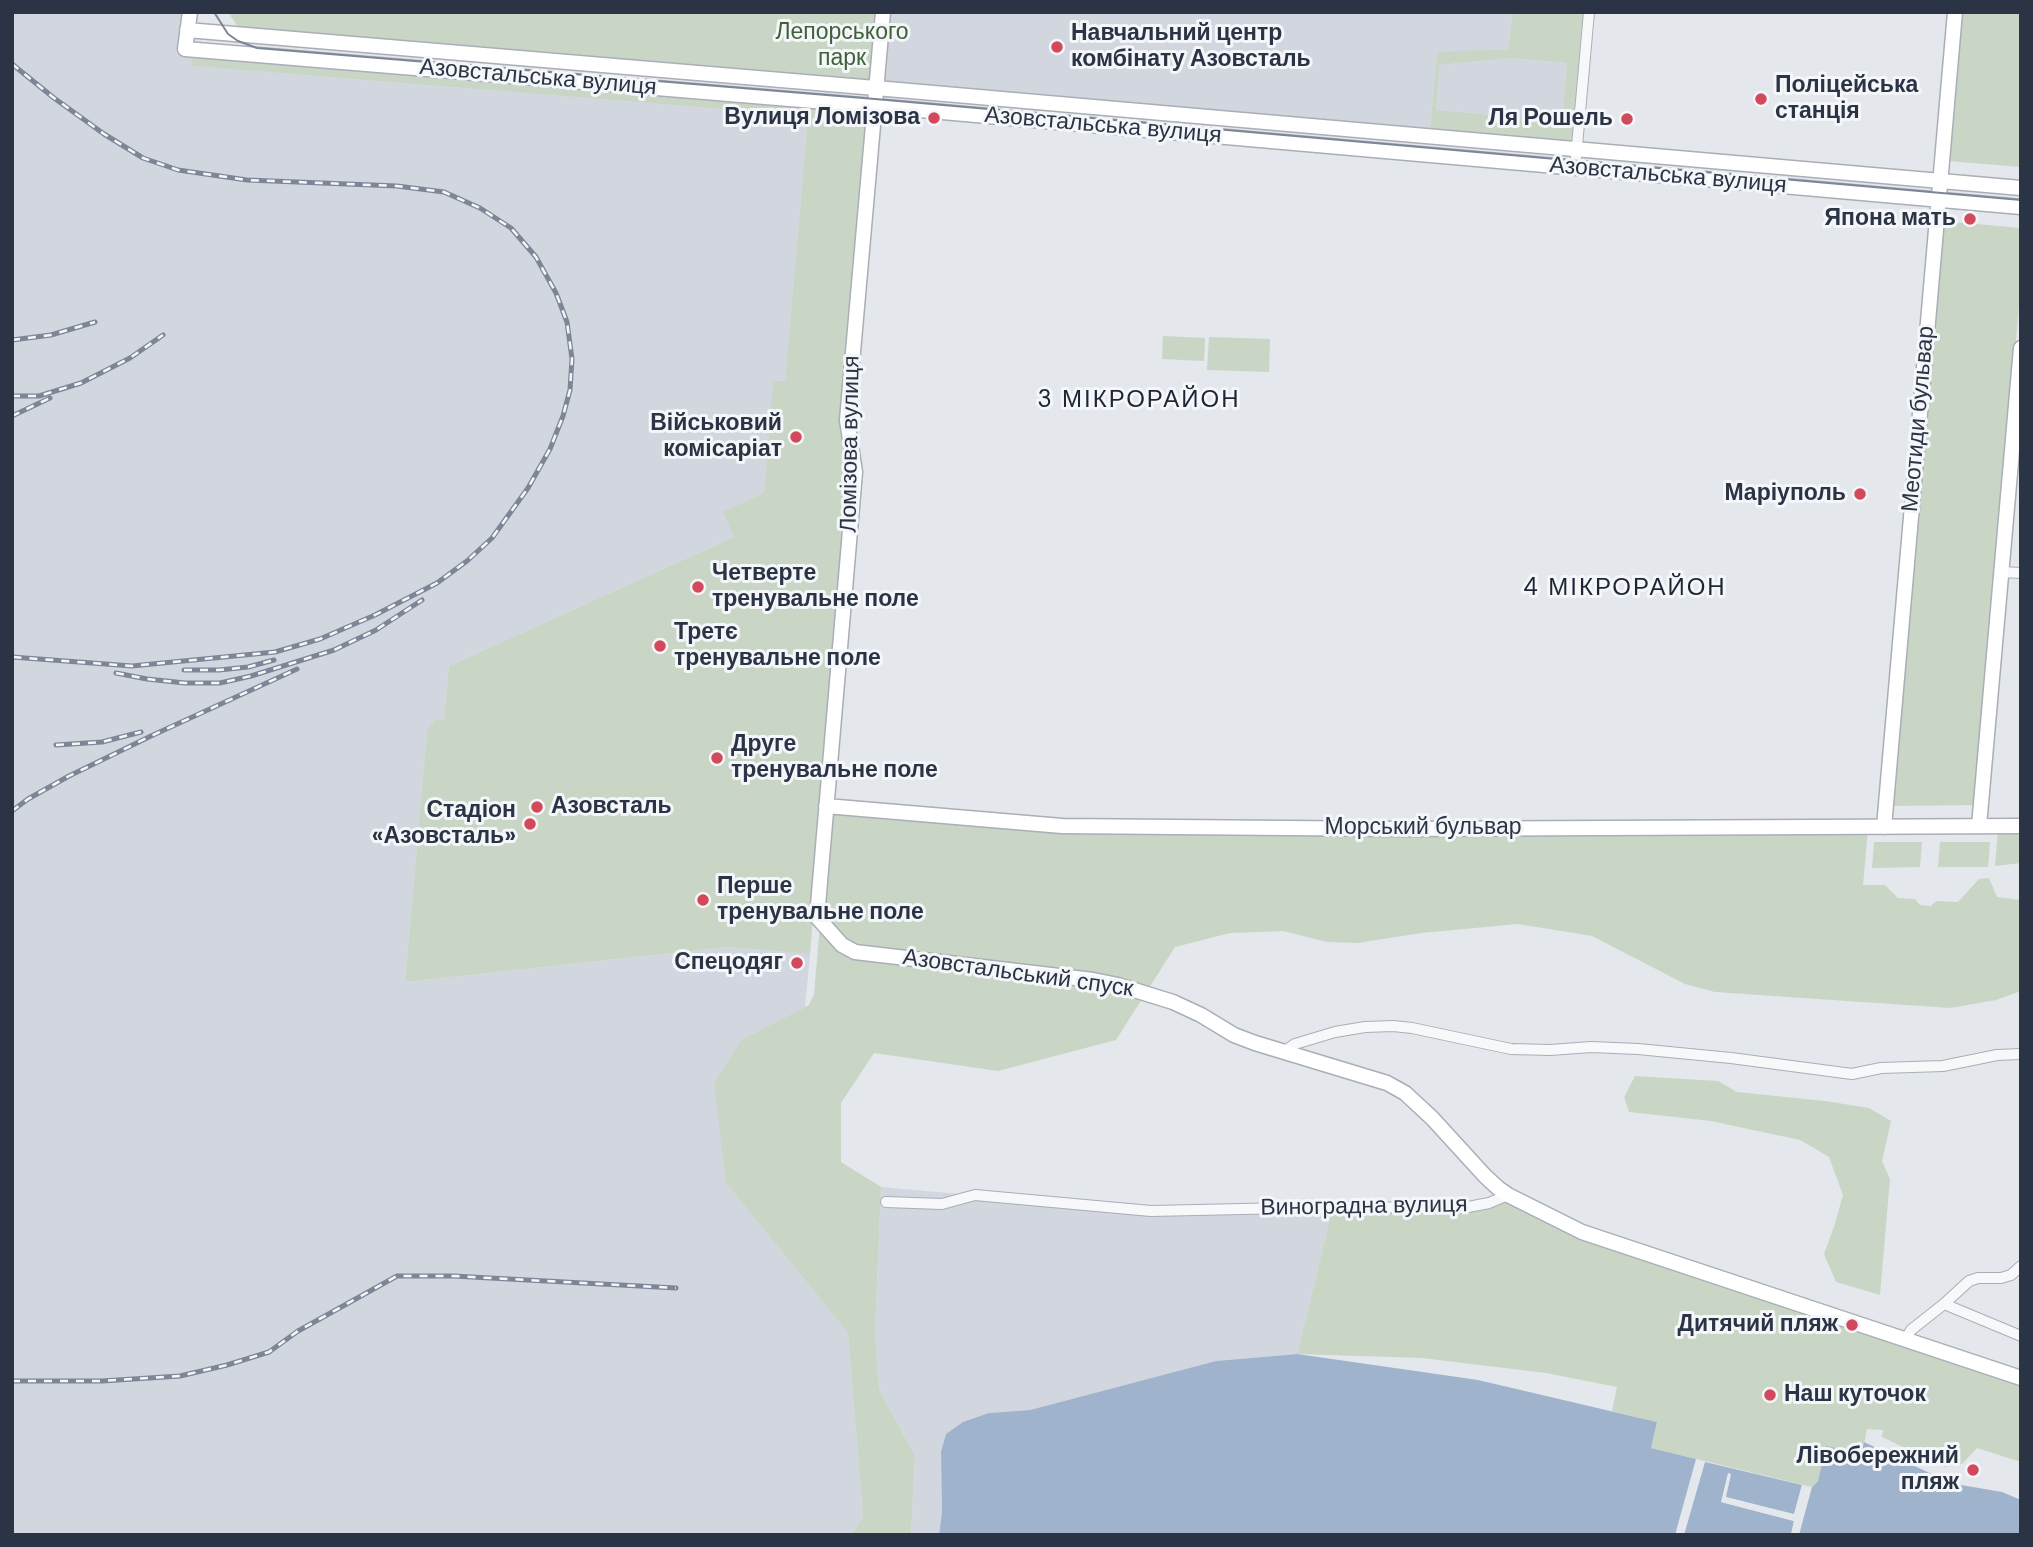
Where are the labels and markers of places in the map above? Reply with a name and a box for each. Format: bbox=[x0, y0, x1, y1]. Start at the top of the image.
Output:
place label: Навчальний центр комбінату Азовсталь bbox=[1071, 20, 1311, 74]
marker: Навчальний центр комбінату Азовсталь bbox=[1049, 39, 1065, 55]
place label: Поліцейська станція bbox=[1775, 72, 1918, 126]
marker: Поліцейська станція bbox=[1753, 91, 1769, 107]
place label: Вулиця Ломізова bbox=[724, 104, 920, 132]
place label: Ля Рошель bbox=[1489, 105, 1613, 133]
marker: Вулиця Ломізова bbox=[926, 110, 942, 126]
marker: Ля Рошель bbox=[1619, 111, 1635, 127]
place label: Япона мать bbox=[1825, 205, 1956, 233]
marker: Япона мать bbox=[1962, 211, 1978, 227]
place label: Військовий комісаріат bbox=[650, 410, 782, 464]
marker: Військовий комісаріат bbox=[788, 429, 804, 445]
place label: Маріуполь bbox=[1724, 480, 1846, 508]
marker: Маріуполь bbox=[1852, 486, 1868, 502]
place label: Четверте тренувальне поле bbox=[712, 560, 919, 614]
marker: Четверте тренувальне поле bbox=[690, 579, 706, 595]
place label: Третє тренувальне поле bbox=[674, 619, 881, 673]
marker: Третє тренувальне поле bbox=[652, 638, 668, 654]
place label: Друге тренувальне поле bbox=[731, 731, 938, 785]
marker: Друге тренувальне поле bbox=[709, 750, 725, 766]
place label: Азовсталь bbox=[551, 793, 672, 821]
place label: Стадіон «Азовсталь» bbox=[372, 797, 516, 851]
marker: Азовсталь bbox=[529, 799, 545, 815]
marker: Стадіон «Азовсталь» bbox=[522, 816, 538, 832]
place label: Перше тренувальне поле bbox=[717, 873, 924, 927]
marker: Перше тренувальне поле bbox=[695, 892, 711, 908]
place label: Спецодяг bbox=[674, 949, 783, 977]
marker: Спецодяг bbox=[789, 955, 805, 971]
place label: Дитячий пляж bbox=[1678, 1311, 1838, 1339]
marker: Дитячий пляж bbox=[1844, 1317, 1860, 1333]
place label: Наш куточок bbox=[1784, 1381, 1926, 1409]
marker: Наш куточок bbox=[1762, 1387, 1778, 1403]
place label: Лівобережний пляж bbox=[1797, 1443, 1959, 1497]
marker: Лівобережний пляж bbox=[1965, 1462, 1981, 1478]

